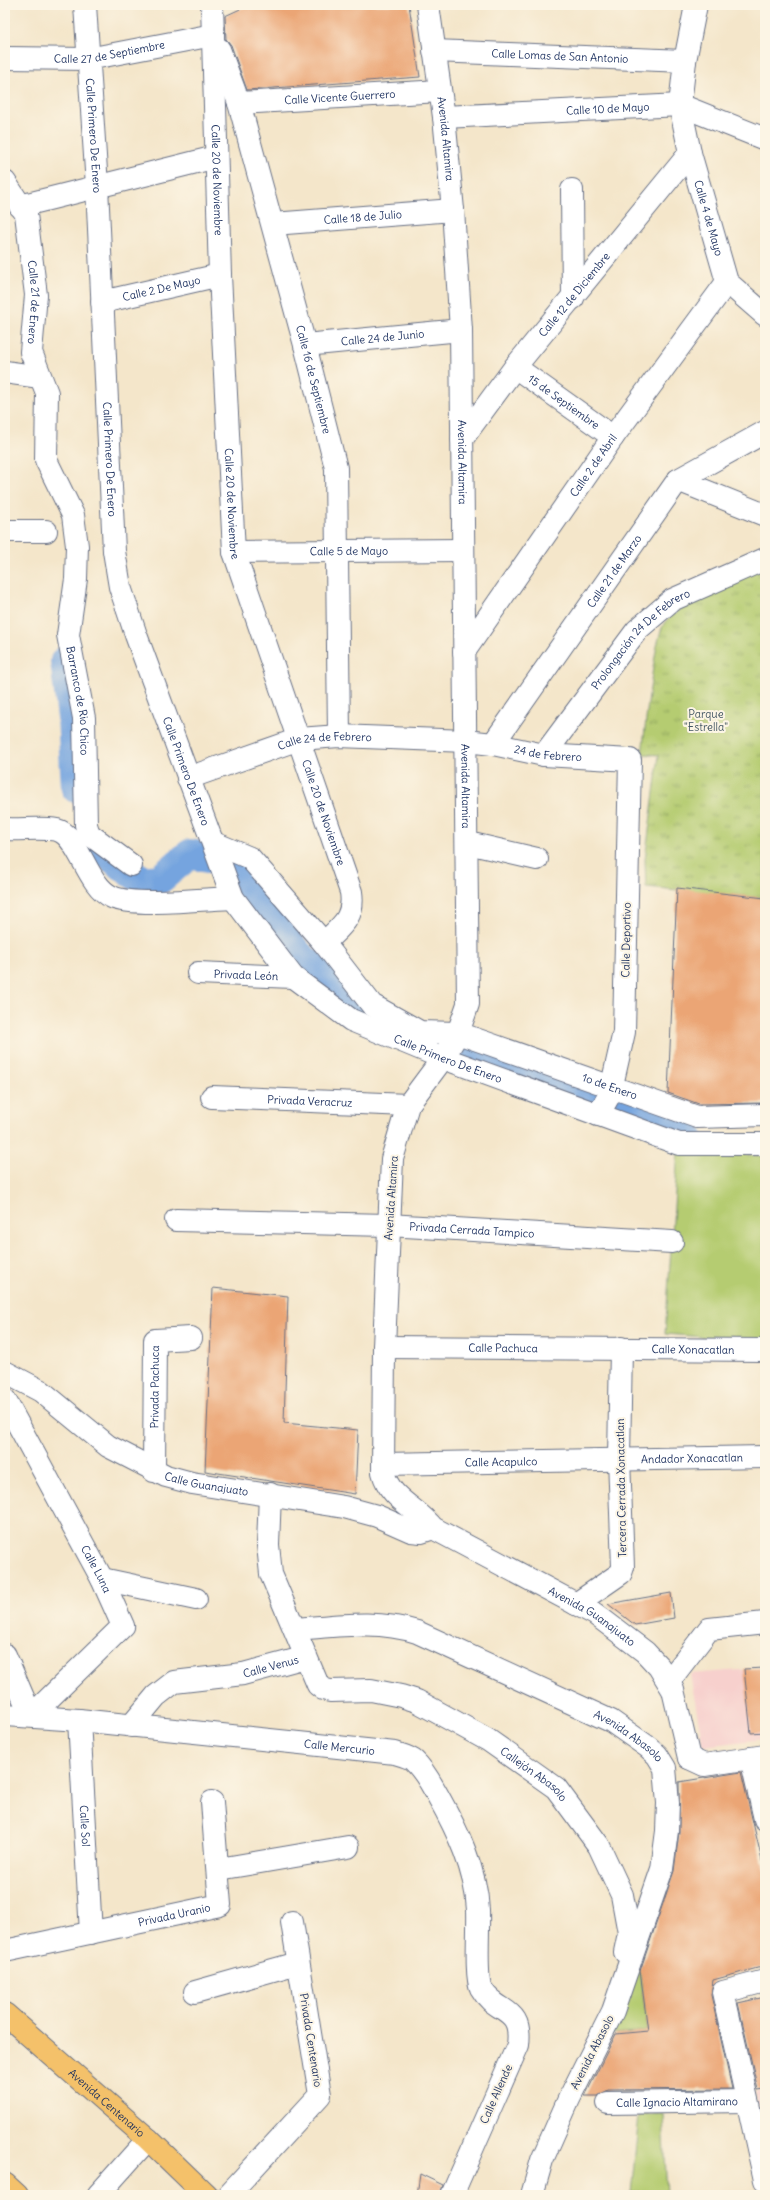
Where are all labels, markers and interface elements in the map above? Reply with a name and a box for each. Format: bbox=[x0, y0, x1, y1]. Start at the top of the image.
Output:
street label: Calle 27 de Septiembre bbox=[54, 37, 166, 66]
street label: Calle Lomas de San Antonio bbox=[491, 46, 629, 66]
street label: Calle Primero De Enero bbox=[83, 78, 104, 193]
street label: Calle Vicente Guerrero bbox=[284, 87, 396, 107]
street label: Avenida Altamira bbox=[434, 96, 457, 182]
street label: Calle 10 de Mayo bbox=[566, 100, 650, 118]
street label: Calle 20 de Noviembre bbox=[209, 124, 226, 236]
street label: Calle 4 de Mayo bbox=[691, 178, 726, 258]
street label: Calle 18 de Julio bbox=[323, 207, 402, 227]
street label: Calle 12 de Diciembre bbox=[536, 249, 613, 340]
street label: Calle 21 de Enero bbox=[25, 259, 43, 345]
street label: Calle 2 De Mayo bbox=[121, 273, 202, 304]
street label: Calle 16 de Septiembre bbox=[293, 324, 334, 435]
street label: Calle 24 de Junio bbox=[340, 327, 425, 349]
street label: 15 de Septiembre bbox=[525, 372, 602, 432]
street label: Calle Primero De Enero bbox=[100, 402, 119, 517]
street label: Avenida Altamira bbox=[455, 420, 470, 505]
street label: Calle 2 de Abril bbox=[567, 431, 620, 499]
street label: Calle 20 de Noviembre bbox=[222, 448, 243, 561]
street label: Calle 21 de Marzo bbox=[584, 532, 644, 610]
street label: Calle 5 de Mayo bbox=[310, 544, 388, 558]
street label: Prolongación 24 De Febrero bbox=[588, 586, 692, 692]
street label: Barranco de Rio Chico bbox=[63, 645, 92, 756]
park label: Parque "Estrella" bbox=[684, 707, 728, 734]
street label: Calle Primero De Enero bbox=[160, 715, 213, 828]
street label: Calle 24 de Febrero bbox=[276, 729, 372, 753]
street label: 24 de Febrero bbox=[513, 742, 582, 764]
street label: Avenida Altamira bbox=[458, 744, 473, 829]
street label: Calle 20 de Noviembre bbox=[299, 758, 348, 867]
street label: Calle Deportivo bbox=[618, 902, 634, 978]
street label: Privada León bbox=[213, 967, 279, 983]
street label: Calle Primero De Enero bbox=[392, 1031, 504, 1086]
street label: 1o de Enero bbox=[580, 1070, 639, 1102]
street label: Privada Veracruz bbox=[267, 1092, 353, 1110]
street label: Avenida Altamira bbox=[381, 1155, 401, 1241]
street label: Privada Cerrada Tampico bbox=[409, 1219, 535, 1241]
street label: Calle Pachuca bbox=[468, 1341, 538, 1355]
street label: Calle Xonacatlan bbox=[651, 1342, 735, 1357]
street label: Privada Pachuca bbox=[147, 1345, 162, 1429]
street label: Tercera Cerrada Xonacatlan bbox=[613, 1418, 629, 1558]
street label: Andador Xonacatlan bbox=[641, 1450, 743, 1466]
street label: Calle Acapulco bbox=[465, 1454, 537, 1470]
street label: Calle Guanajuato bbox=[163, 1469, 249, 1499]
street label: Calle Luna bbox=[78, 1543, 114, 1595]
street label: Avenida Guanajuato bbox=[546, 1583, 638, 1649]
street label: Calle Venus bbox=[241, 1652, 300, 1681]
street label: Avenida Abasolo bbox=[592, 1707, 666, 1764]
street label: Calle Mercurio bbox=[303, 1737, 376, 1758]
street label: Callejón Abasolo bbox=[498, 1744, 570, 1804]
street label: Calle Sol bbox=[77, 1805, 93, 1847]
street label: Privada Uranio bbox=[137, 1900, 212, 1929]
street label: Privada Centenario bbox=[297, 1992, 325, 2088]
street label: Avenida Abasolo bbox=[567, 2012, 617, 2092]
street label: Calle Allende bbox=[477, 2062, 515, 2126]
street label: Avenida Centenario bbox=[66, 2066, 148, 2140]
street label: Calle Ignacio Altamirano bbox=[616, 2094, 738, 2110]

